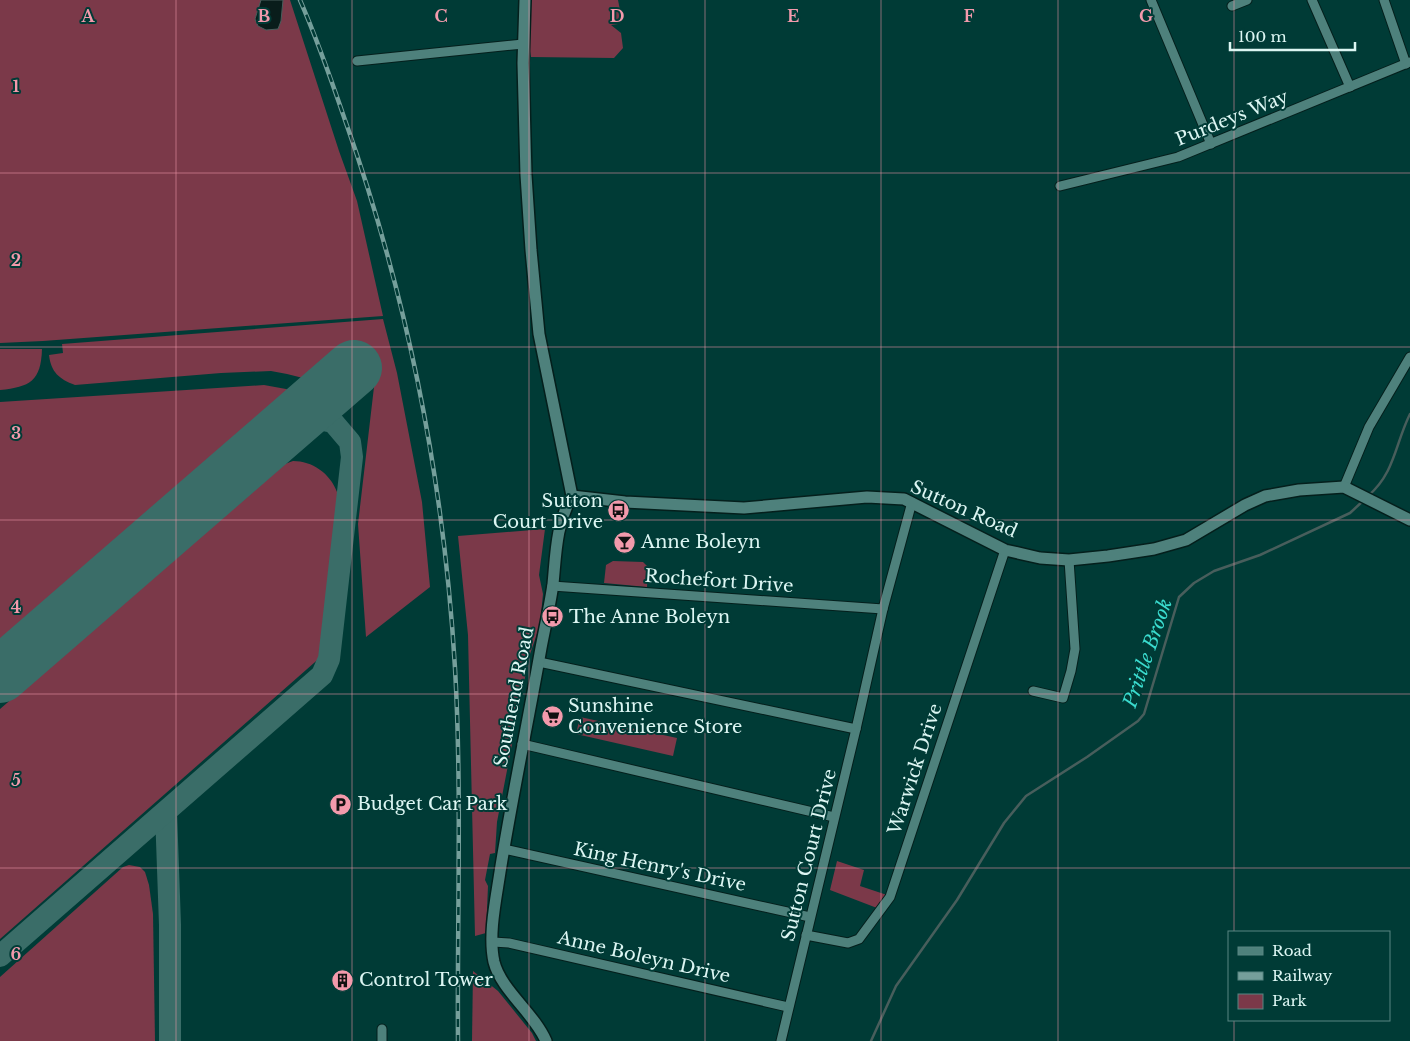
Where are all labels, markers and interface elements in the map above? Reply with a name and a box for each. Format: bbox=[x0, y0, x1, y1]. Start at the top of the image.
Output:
text: A bbox=[81, 6, 96, 26]
text: B bbox=[258, 6, 271, 26]
text: C bbox=[434, 6, 448, 26]
text: D bbox=[610, 6, 624, 26]
text: E bbox=[787, 6, 799, 26]
text: F bbox=[963, 6, 975, 26]
text: G bbox=[1139, 6, 1153, 26]
scale bar bbox=[1230, 20, 1355, 52]
text: 100 m bbox=[1238, 27, 1287, 46]
text: 1 bbox=[13, 76, 20, 96]
street label: Purdeys Way bbox=[1172, 85, 1292, 151]
text: 2 bbox=[11, 250, 21, 270]
text: 3 bbox=[11, 423, 21, 443]
street label: Sutton Road bbox=[907, 476, 1021, 542]
place label: Sutton Court Drive bbox=[493, 490, 603, 533]
bus stop icon: Sutton Court Drive bbox=[607, 499, 631, 523]
bar icon: Anne Boleyn bbox=[613, 530, 637, 554]
place label: Anne Boleyn bbox=[640, 531, 761, 553]
street label: Rochefort Drive bbox=[644, 565, 794, 597]
water label: Prittle Brook bbox=[1118, 596, 1177, 711]
text: 4 bbox=[11, 597, 21, 617]
bus stop icon: The Anne Boleyn bbox=[541, 605, 565, 629]
place label: The Anne Boleyn bbox=[569, 606, 730, 628]
street label: Southend Road bbox=[490, 625, 538, 769]
place label: Sunshine Convenience Store bbox=[568, 695, 742, 738]
street label: Warwick Drive bbox=[883, 701, 947, 838]
supermarket icon: Sunshine Convenience Store bbox=[540, 704, 564, 728]
street label: Sutton Court Drive bbox=[777, 767, 841, 943]
text: 5 bbox=[11, 770, 21, 790]
parking icon: Budget Car Park bbox=[329, 792, 353, 816]
place label: Budget Car Park bbox=[357, 793, 507, 815]
street label: King Henry's Drive bbox=[572, 838, 748, 896]
street label: Anne Boleyn Drive bbox=[555, 926, 732, 988]
legend bbox=[1228, 931, 1390, 1021]
text: Road bbox=[1272, 941, 1312, 960]
text: 6 bbox=[11, 944, 22, 964]
text: Railway bbox=[1272, 966, 1333, 985]
building icon: Control Tower bbox=[331, 968, 355, 992]
place label: Control Tower bbox=[359, 969, 493, 991]
text: Park bbox=[1272, 991, 1308, 1010]

